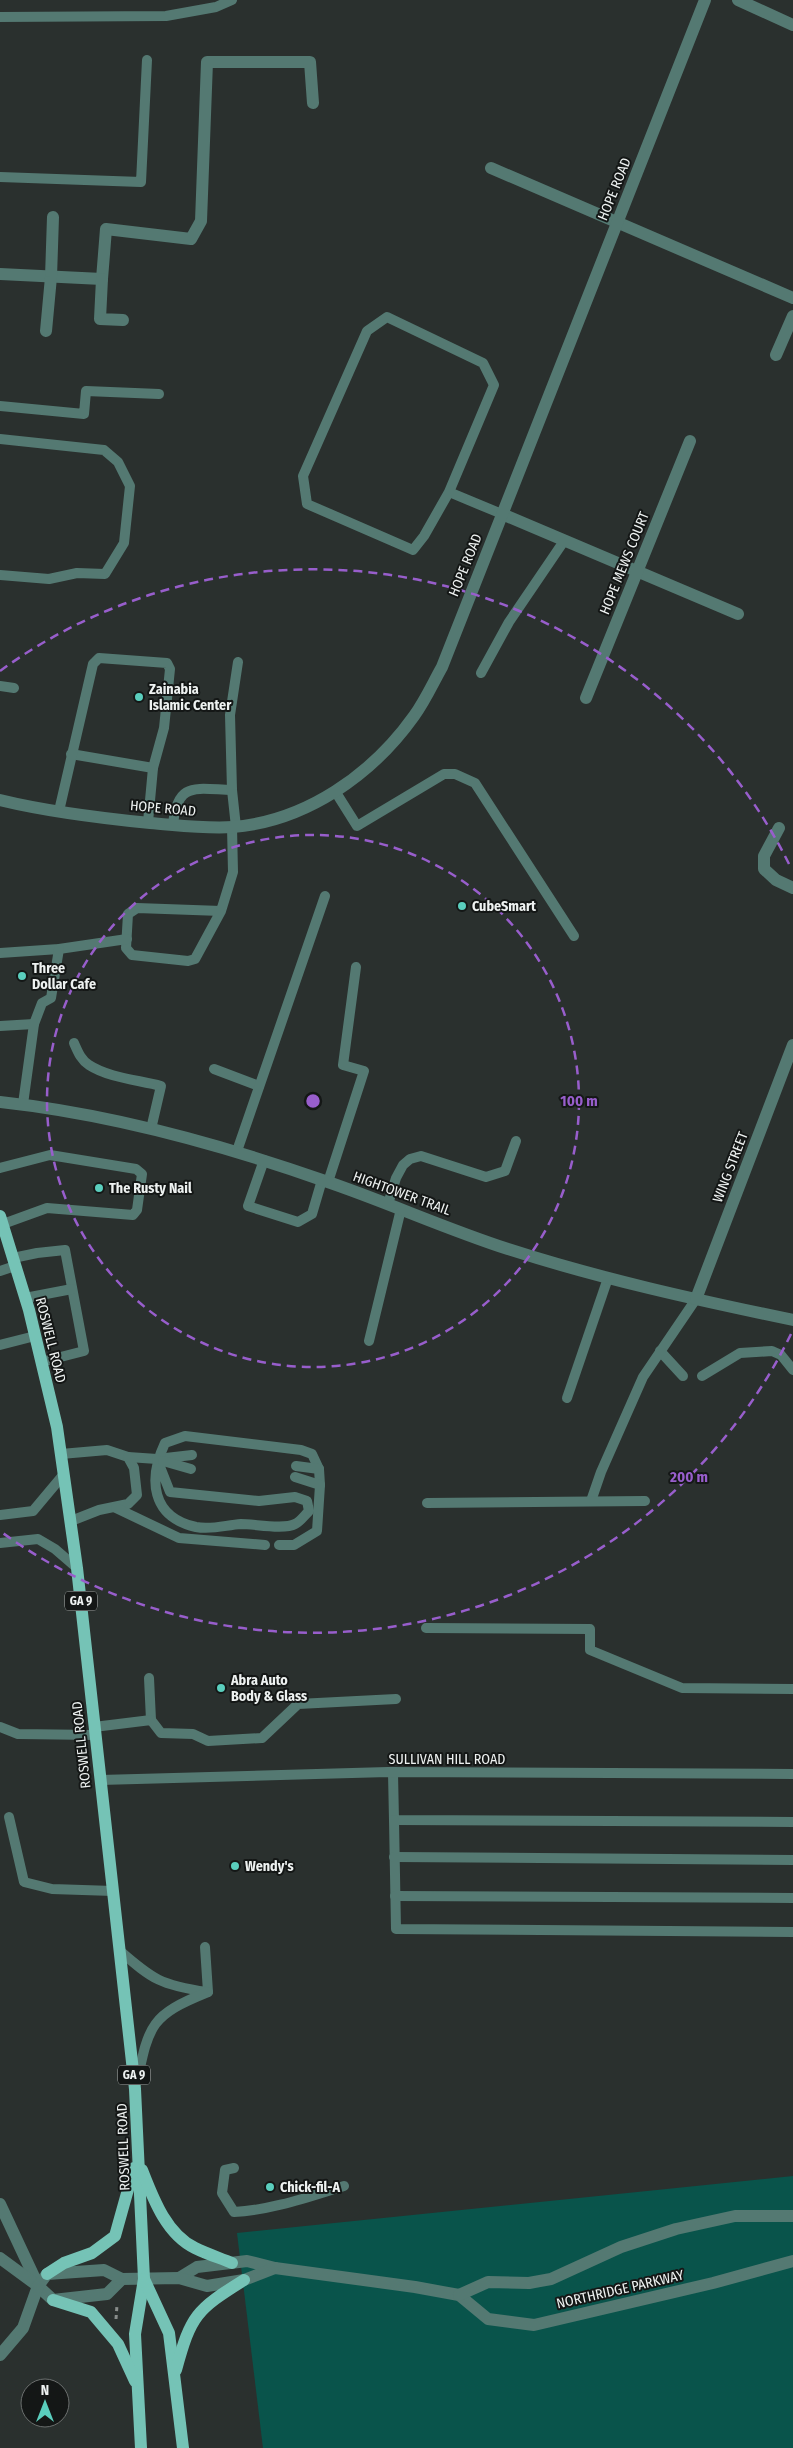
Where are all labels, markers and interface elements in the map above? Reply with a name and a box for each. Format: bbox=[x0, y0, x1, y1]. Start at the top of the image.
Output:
street label: HOPE ROAD bbox=[594, 155, 635, 223]
street label: HOPE MEWS COURT bbox=[596, 509, 653, 617]
street label: HOPE ROAD bbox=[445, 531, 486, 599]
place label: Zainabia Islamic Center bbox=[149, 681, 232, 714]
marker: Zainabia Islamic Center bbox=[133, 691, 145, 703]
street label: HOPE ROAD bbox=[129, 797, 197, 820]
place label: CubeSmart bbox=[472, 898, 537, 915]
marker: CubeSmart bbox=[456, 900, 468, 912]
place label: Three Dollar Cafe bbox=[32, 960, 96, 993]
marker: Three Dollar Cafe bbox=[16, 970, 28, 982]
centre of rings bbox=[304, 1092, 322, 1110]
text: 100 m bbox=[560, 1092, 598, 1110]
street label: WING STREET bbox=[709, 1129, 752, 1205]
street label: HIGHTOWER TRAIL bbox=[351, 1168, 453, 1219]
place label: The Rusty Nail bbox=[109, 1180, 192, 1197]
marker: The Rusty Nail bbox=[93, 1182, 105, 1194]
street label: ROSWELL ROAD bbox=[32, 1296, 69, 1385]
text: 200 m bbox=[669, 1468, 708, 1486]
road number: GA 9 bbox=[65, 1592, 97, 1610]
place label: Abra Auto Body & Glass bbox=[230, 1672, 307, 1705]
marker: Abra Auto Body & Glass bbox=[215, 1682, 227, 1694]
street label: ROSWELL ROAD bbox=[68, 1701, 95, 1789]
street label: SULLIVAN HILL ROAD bbox=[389, 1751, 505, 1768]
place label: Wendy's bbox=[245, 1858, 294, 1875]
marker: Wendy's bbox=[229, 1860, 241, 1872]
road number: GA 9 bbox=[118, 2066, 150, 2084]
street label: ROSWELL ROAD bbox=[113, 2103, 134, 2191]
place label: Chick-fil-A bbox=[280, 2179, 340, 2196]
marker: Chick-fil-A bbox=[264, 2181, 276, 2193]
street label: NORTHRIDGE PARKWAY bbox=[555, 2267, 685, 2312]
north arrow bbox=[20, 2378, 70, 2428]
text: N bbox=[41, 2382, 49, 2399]

